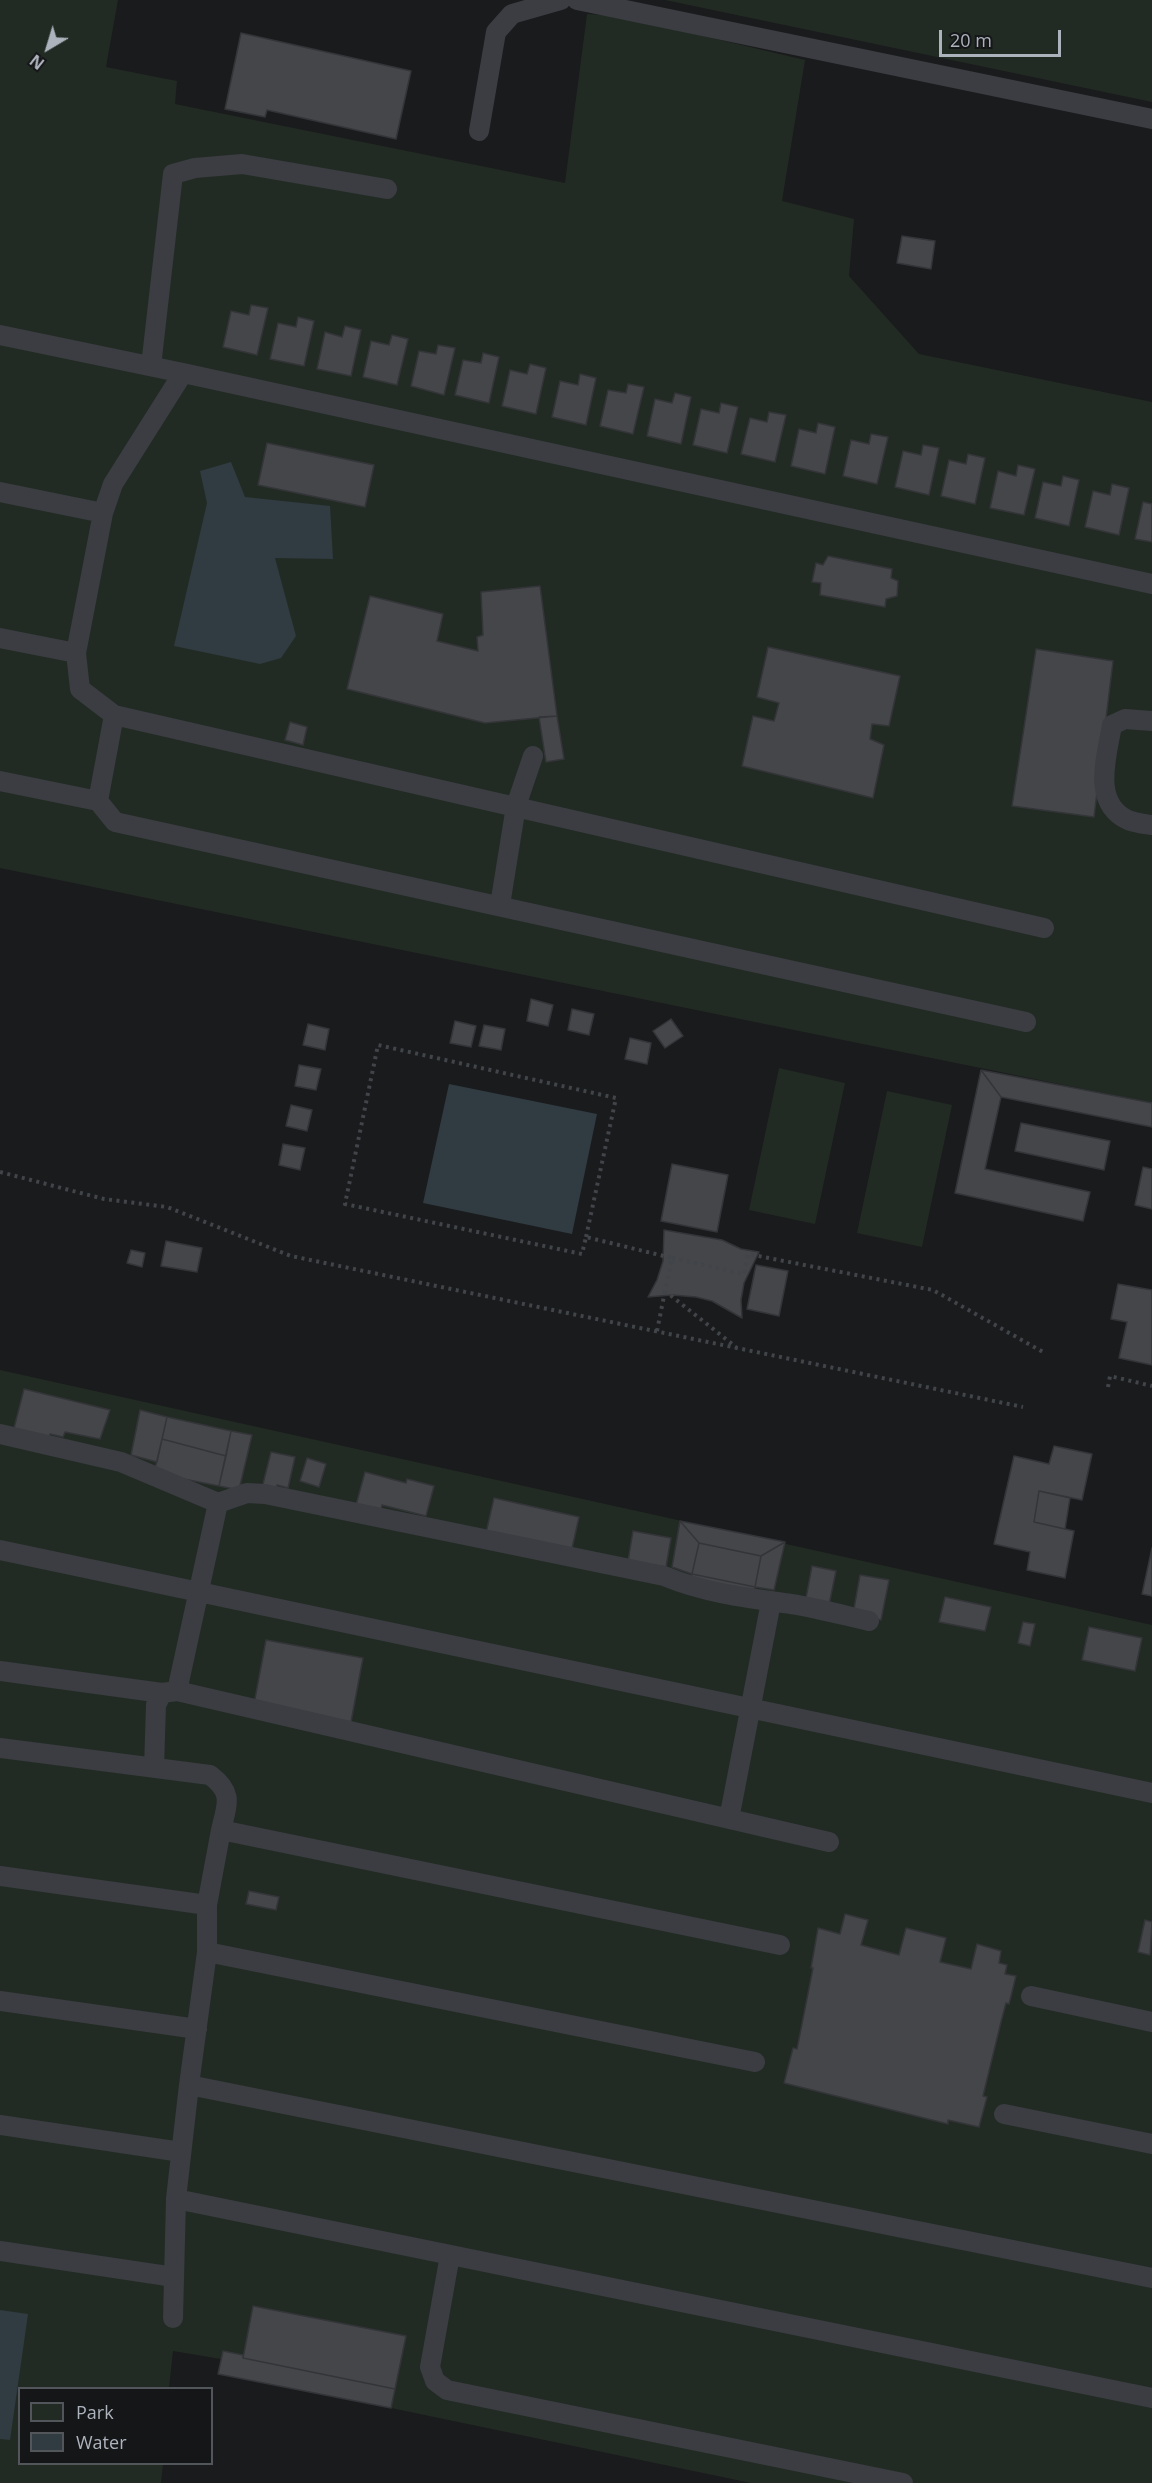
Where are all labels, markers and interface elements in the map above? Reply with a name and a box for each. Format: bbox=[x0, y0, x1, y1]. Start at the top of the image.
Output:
north arrow bbox=[18, 18, 78, 78]
scale bar bbox=[942, 18, 1064, 56]
text: 20 m bbox=[950, 28, 992, 52]
text: N bbox=[25, 50, 49, 75]
legend bbox=[18, 2387, 213, 2465]
text: Park bbox=[76, 2400, 114, 2424]
text: Water bbox=[76, 2430, 127, 2454]

